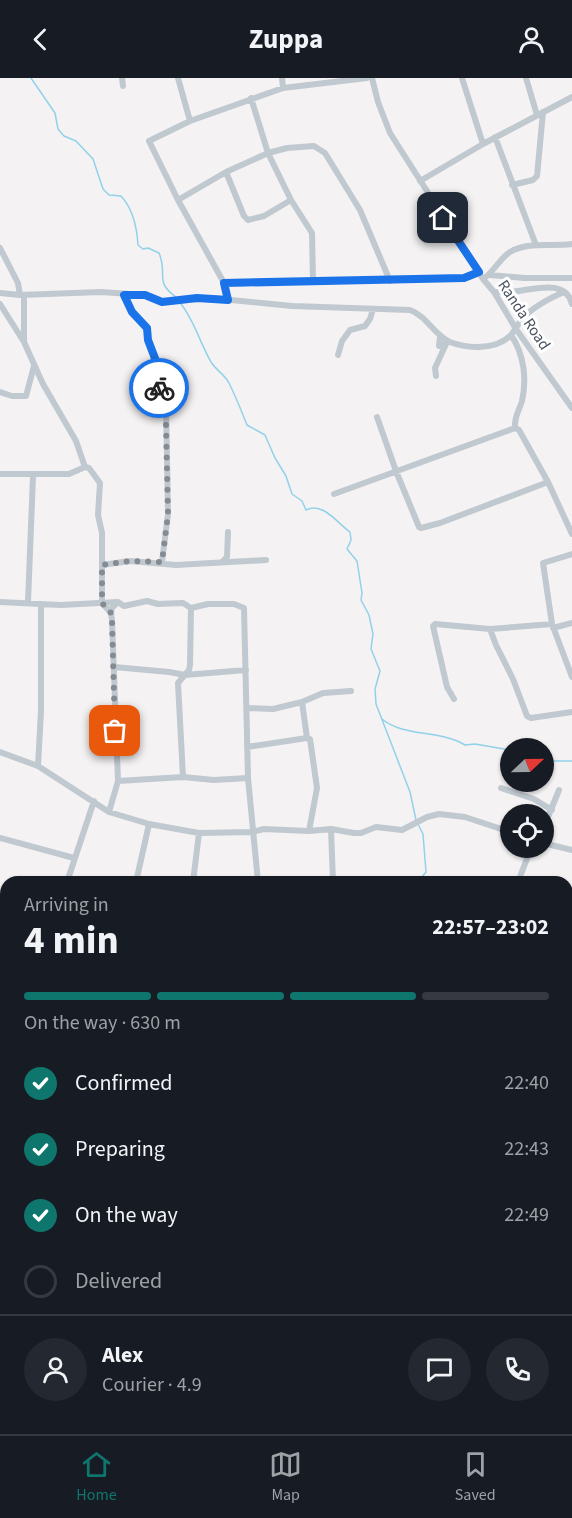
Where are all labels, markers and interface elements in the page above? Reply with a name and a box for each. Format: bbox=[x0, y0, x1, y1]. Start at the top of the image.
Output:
text: Zuppa bbox=[249, 20, 323, 59]
icon: back bbox=[24, 23, 57, 56]
icon: person bbox=[515, 23, 548, 56]
pin bbox=[417, 192, 468, 243]
icon: home bbox=[426, 201, 459, 234]
street label: Randa Road bbox=[492, 276, 556, 354]
courier bbox=[129, 358, 189, 418]
icon: bike bbox=[143, 372, 176, 405]
pin bbox=[89, 705, 140, 756]
icon: bag bbox=[98, 714, 131, 747]
north arrow bbox=[500, 738, 554, 792]
map controls bbox=[500, 738, 554, 858]
button: locate bbox=[500, 804, 554, 858]
text: Arriving in bbox=[24, 891, 109, 919]
text: 22:57–23:02 bbox=[432, 911, 549, 943]
text: 4 min bbox=[24, 913, 119, 969]
text: On the way · 630 m bbox=[24, 1009, 181, 1037]
icon: check bbox=[24, 1067, 57, 1100]
text: Confirmed bbox=[75, 1067, 172, 1099]
text: 22:40 bbox=[504, 1069, 549, 1097]
icon: check bbox=[24, 1133, 57, 1166]
text: Preparing bbox=[75, 1133, 165, 1165]
text: 22:43 bbox=[504, 1135, 549, 1163]
icon: check bbox=[24, 1199, 57, 1232]
text: On the way bbox=[75, 1199, 178, 1231]
text: 22:49 bbox=[504, 1201, 549, 1229]
text: Delivered bbox=[75, 1265, 162, 1297]
button: person bbox=[24, 1338, 87, 1401]
button: chat bbox=[408, 1338, 471, 1401]
button: phone bbox=[486, 1338, 549, 1401]
text: Alex bbox=[102, 1339, 143, 1371]
text: Courier · 4.9 bbox=[102, 1371, 202, 1399]
tab: Home bbox=[76, 1448, 117, 1506]
tab: Map bbox=[269, 1448, 302, 1506]
tab: Saved bbox=[455, 1448, 496, 1506]

